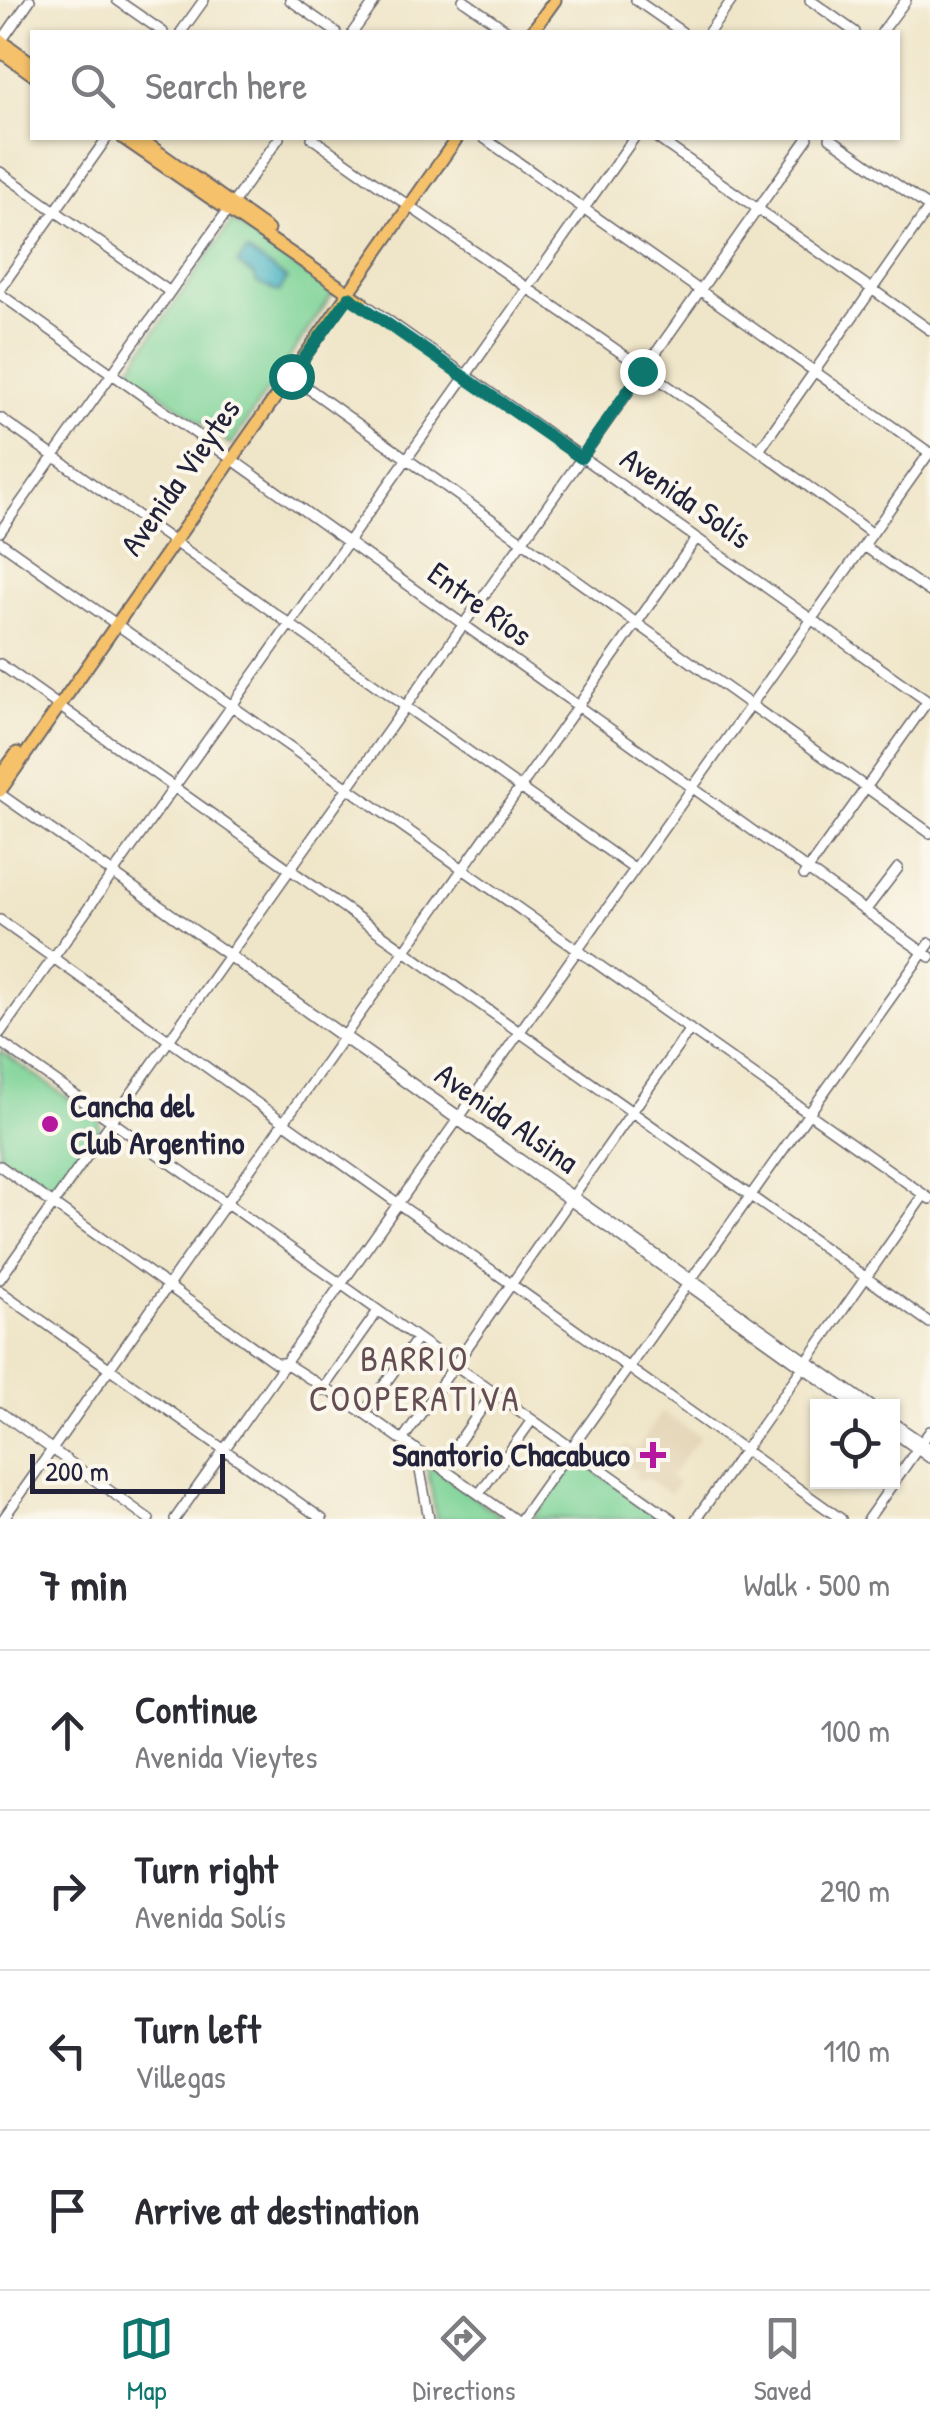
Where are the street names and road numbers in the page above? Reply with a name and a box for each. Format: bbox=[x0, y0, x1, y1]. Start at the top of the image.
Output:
street label: Avenida Vieytes bbox=[110, 390, 250, 564]
street label: Avenida Solís bbox=[612, 437, 760, 558]
street label: Entre Ríos bbox=[420, 551, 541, 656]
street label: Avenida Alsina bbox=[427, 1052, 588, 1183]

